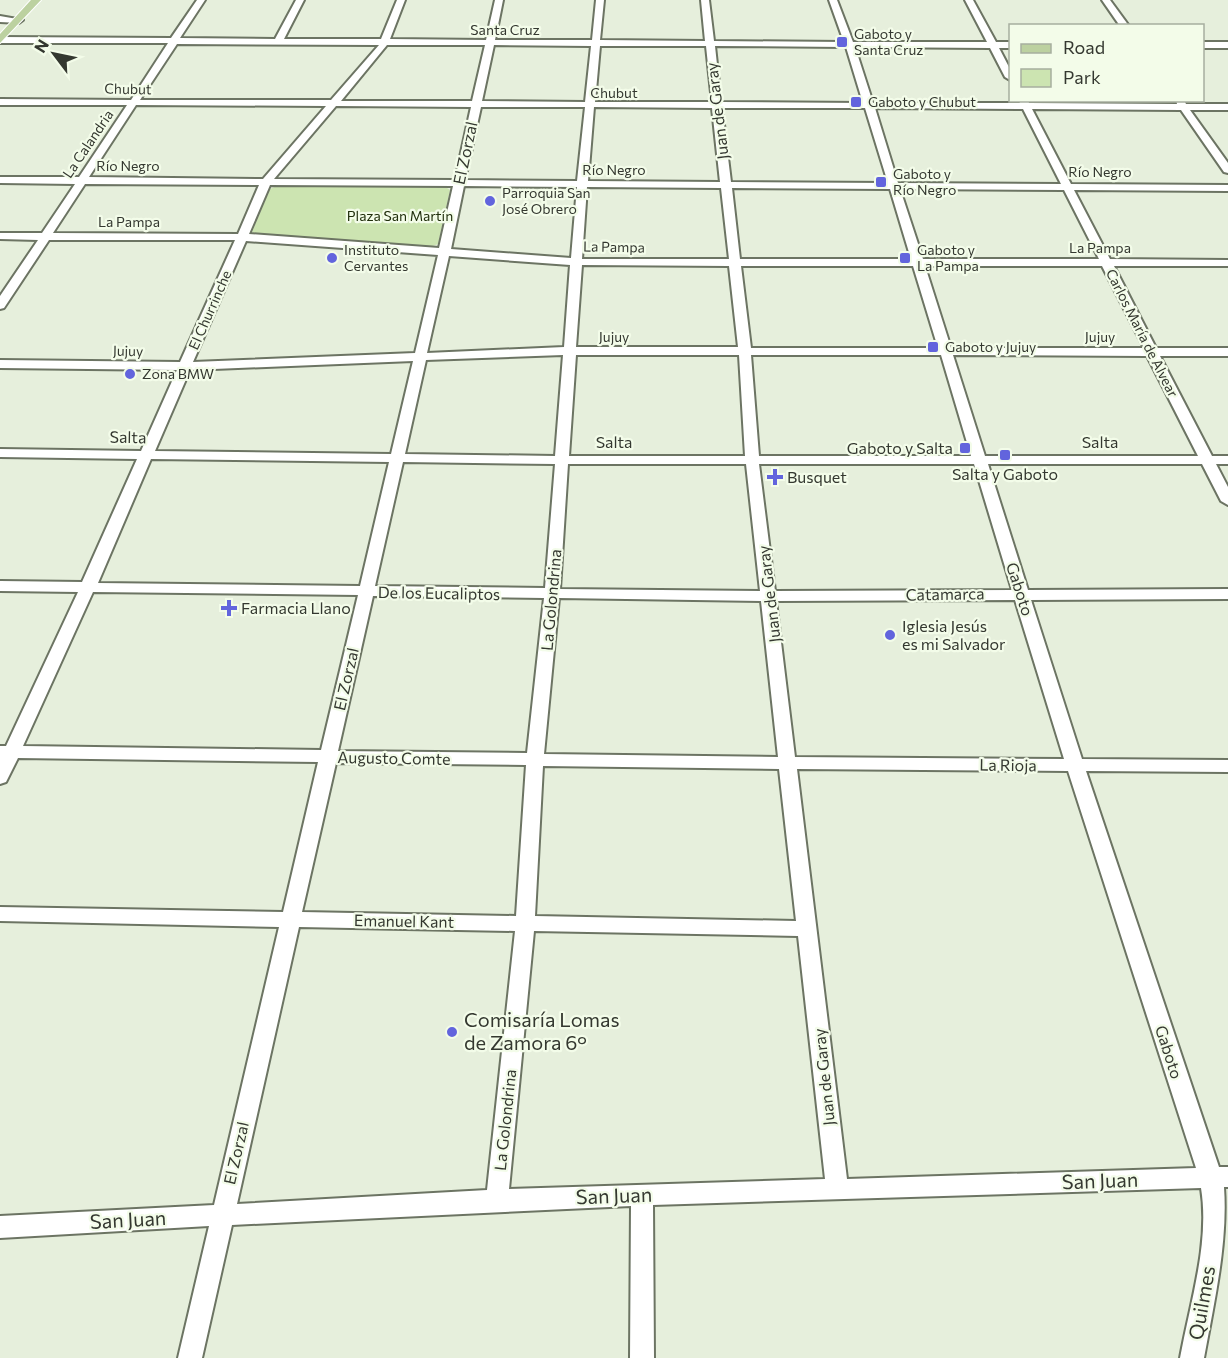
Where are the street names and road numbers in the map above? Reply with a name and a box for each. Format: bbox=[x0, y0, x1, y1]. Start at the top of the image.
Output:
street label: Santa Cruz bbox=[470, 21, 540, 38]
street label: Juan de Garay bbox=[701, 61, 732, 161]
street label: Chubut bbox=[104, 80, 152, 97]
street label: Chubut bbox=[590, 84, 638, 101]
street label: La Calandria bbox=[59, 106, 117, 181]
street label: El Zorzal bbox=[449, 120, 480, 186]
street label: Río Negro bbox=[96, 157, 160, 174]
street label: Río Negro bbox=[582, 161, 646, 178]
street label: Río Negro bbox=[1068, 163, 1132, 180]
street label: La Pampa bbox=[98, 213, 160, 230]
street label: La Pampa bbox=[583, 237, 645, 256]
street label: La Pampa bbox=[1069, 239, 1131, 256]
street label: Carlos María de Alvear bbox=[1103, 266, 1182, 400]
street label: El Churrinche bbox=[184, 267, 235, 352]
street label: Jujuy bbox=[599, 328, 629, 345]
street label: Jujuy bbox=[1085, 328, 1115, 345]
street label: Jujuy bbox=[113, 342, 143, 359]
street label: Salta bbox=[109, 427, 147, 446]
street label: Salta bbox=[596, 432, 632, 451]
street label: Salta bbox=[1082, 432, 1118, 451]
street label: Juan de Garay bbox=[753, 544, 784, 644]
street label: La Golondrina bbox=[537, 548, 564, 652]
street label: Gaboto bbox=[1003, 560, 1038, 618]
street label: De los Eucaliptos bbox=[378, 582, 500, 603]
street label: Catamarca bbox=[905, 583, 985, 604]
street label: El Zorzal bbox=[329, 646, 362, 712]
street label: Augusto Comte bbox=[337, 747, 451, 768]
street label: La Rioja bbox=[979, 755, 1037, 774]
street label: Emanuel Kant bbox=[354, 910, 455, 931]
street label: Gaboto bbox=[1152, 1023, 1187, 1081]
street label: Juan de Garay bbox=[809, 1027, 838, 1127]
street label: La Golondrina bbox=[490, 1068, 519, 1172]
street label: El Zorzal bbox=[219, 1120, 252, 1186]
street label: San Juan bbox=[1061, 1167, 1139, 1193]
street label: San Juan bbox=[575, 1182, 653, 1208]
street label: San Juan bbox=[89, 1205, 167, 1233]
street label: Quilmes bbox=[1183, 1264, 1219, 1342]

